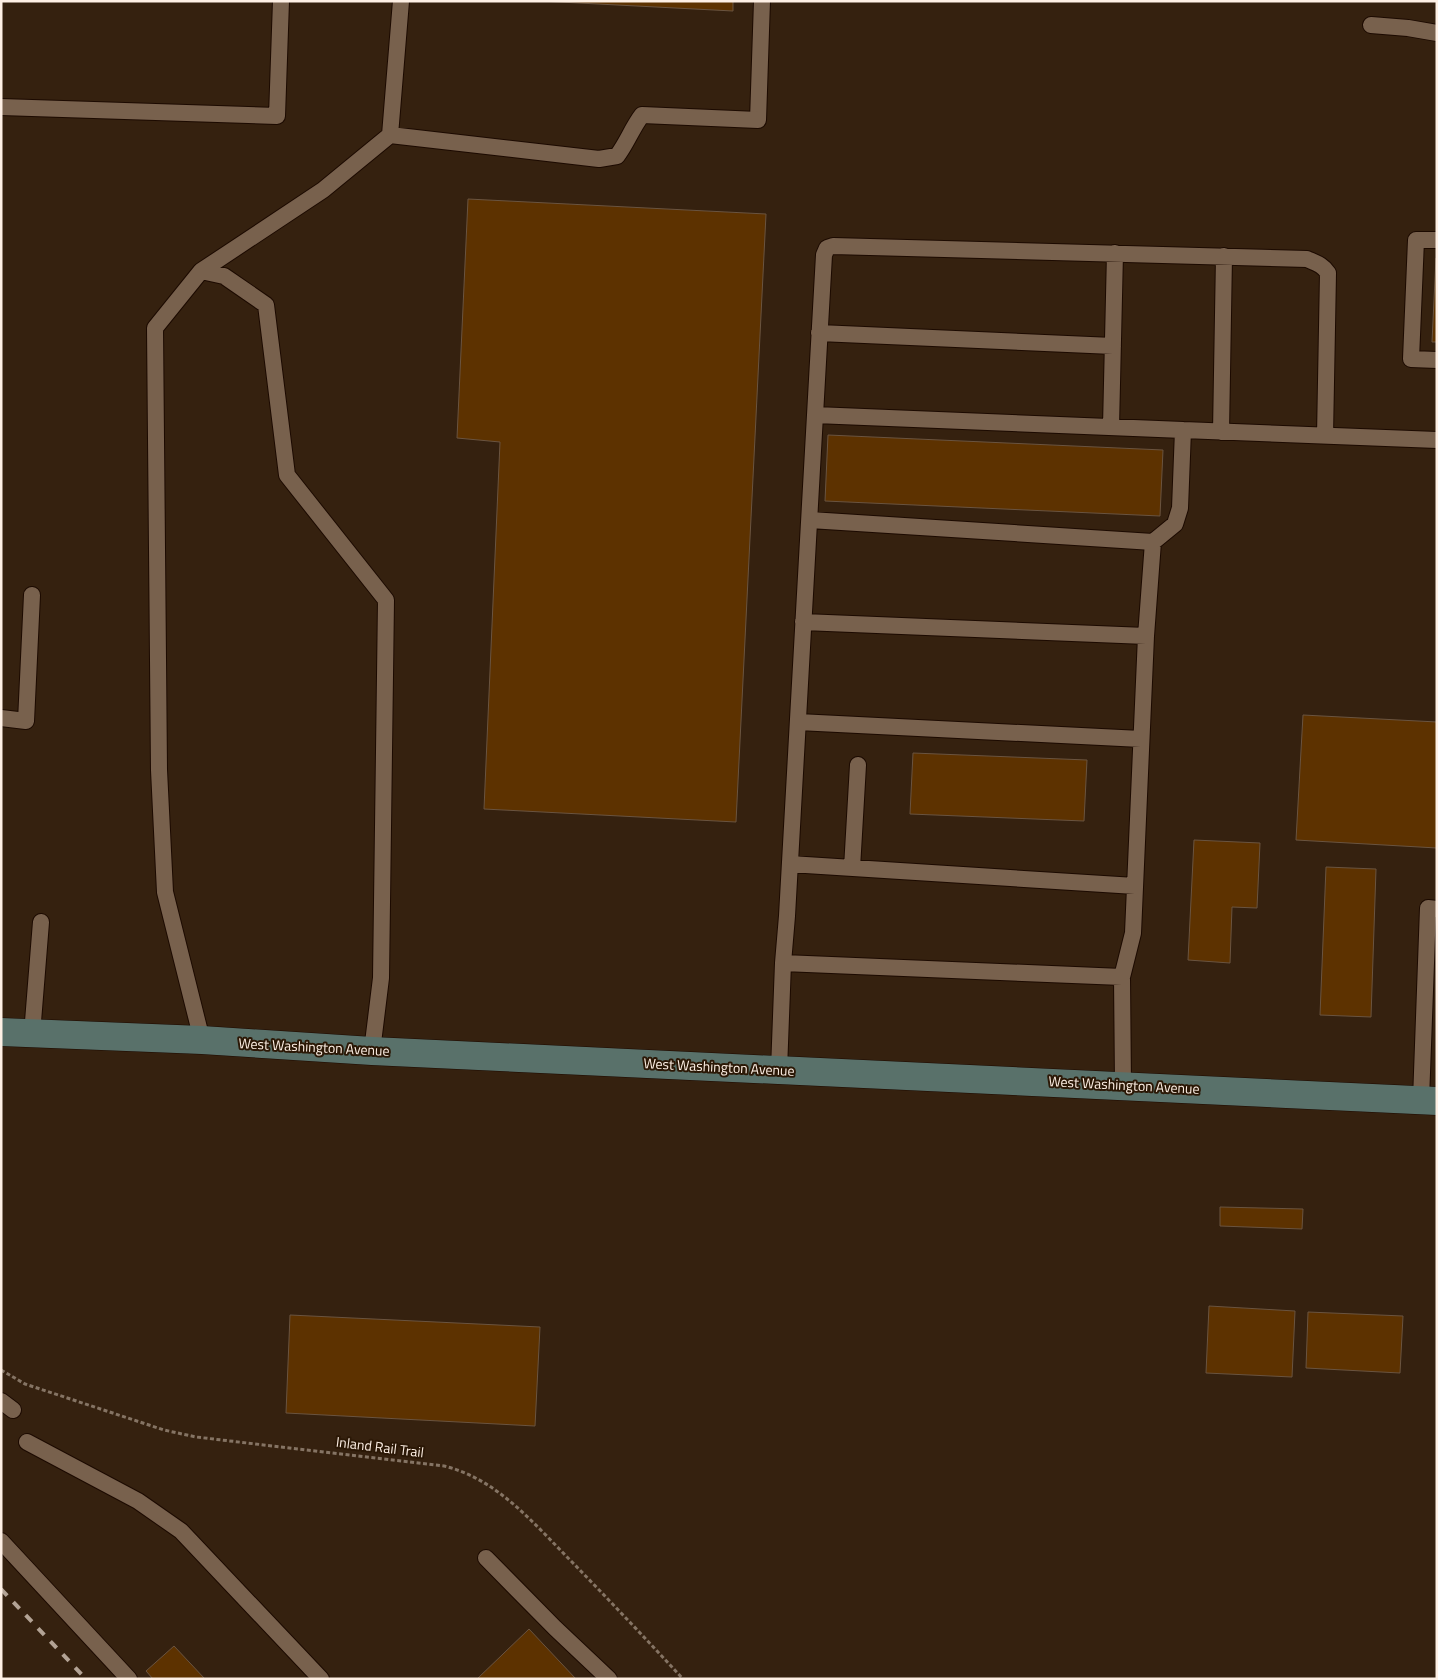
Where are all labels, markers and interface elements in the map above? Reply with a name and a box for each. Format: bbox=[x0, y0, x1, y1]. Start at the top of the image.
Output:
street label: West Washington Avenue bbox=[238, 1032, 390, 1061]
street label: West Washington Avenue bbox=[643, 1052, 795, 1081]
street label: West Washington Avenue bbox=[1048, 1070, 1200, 1099]
street label: Inland Rail Trail bbox=[335, 1431, 425, 1462]

